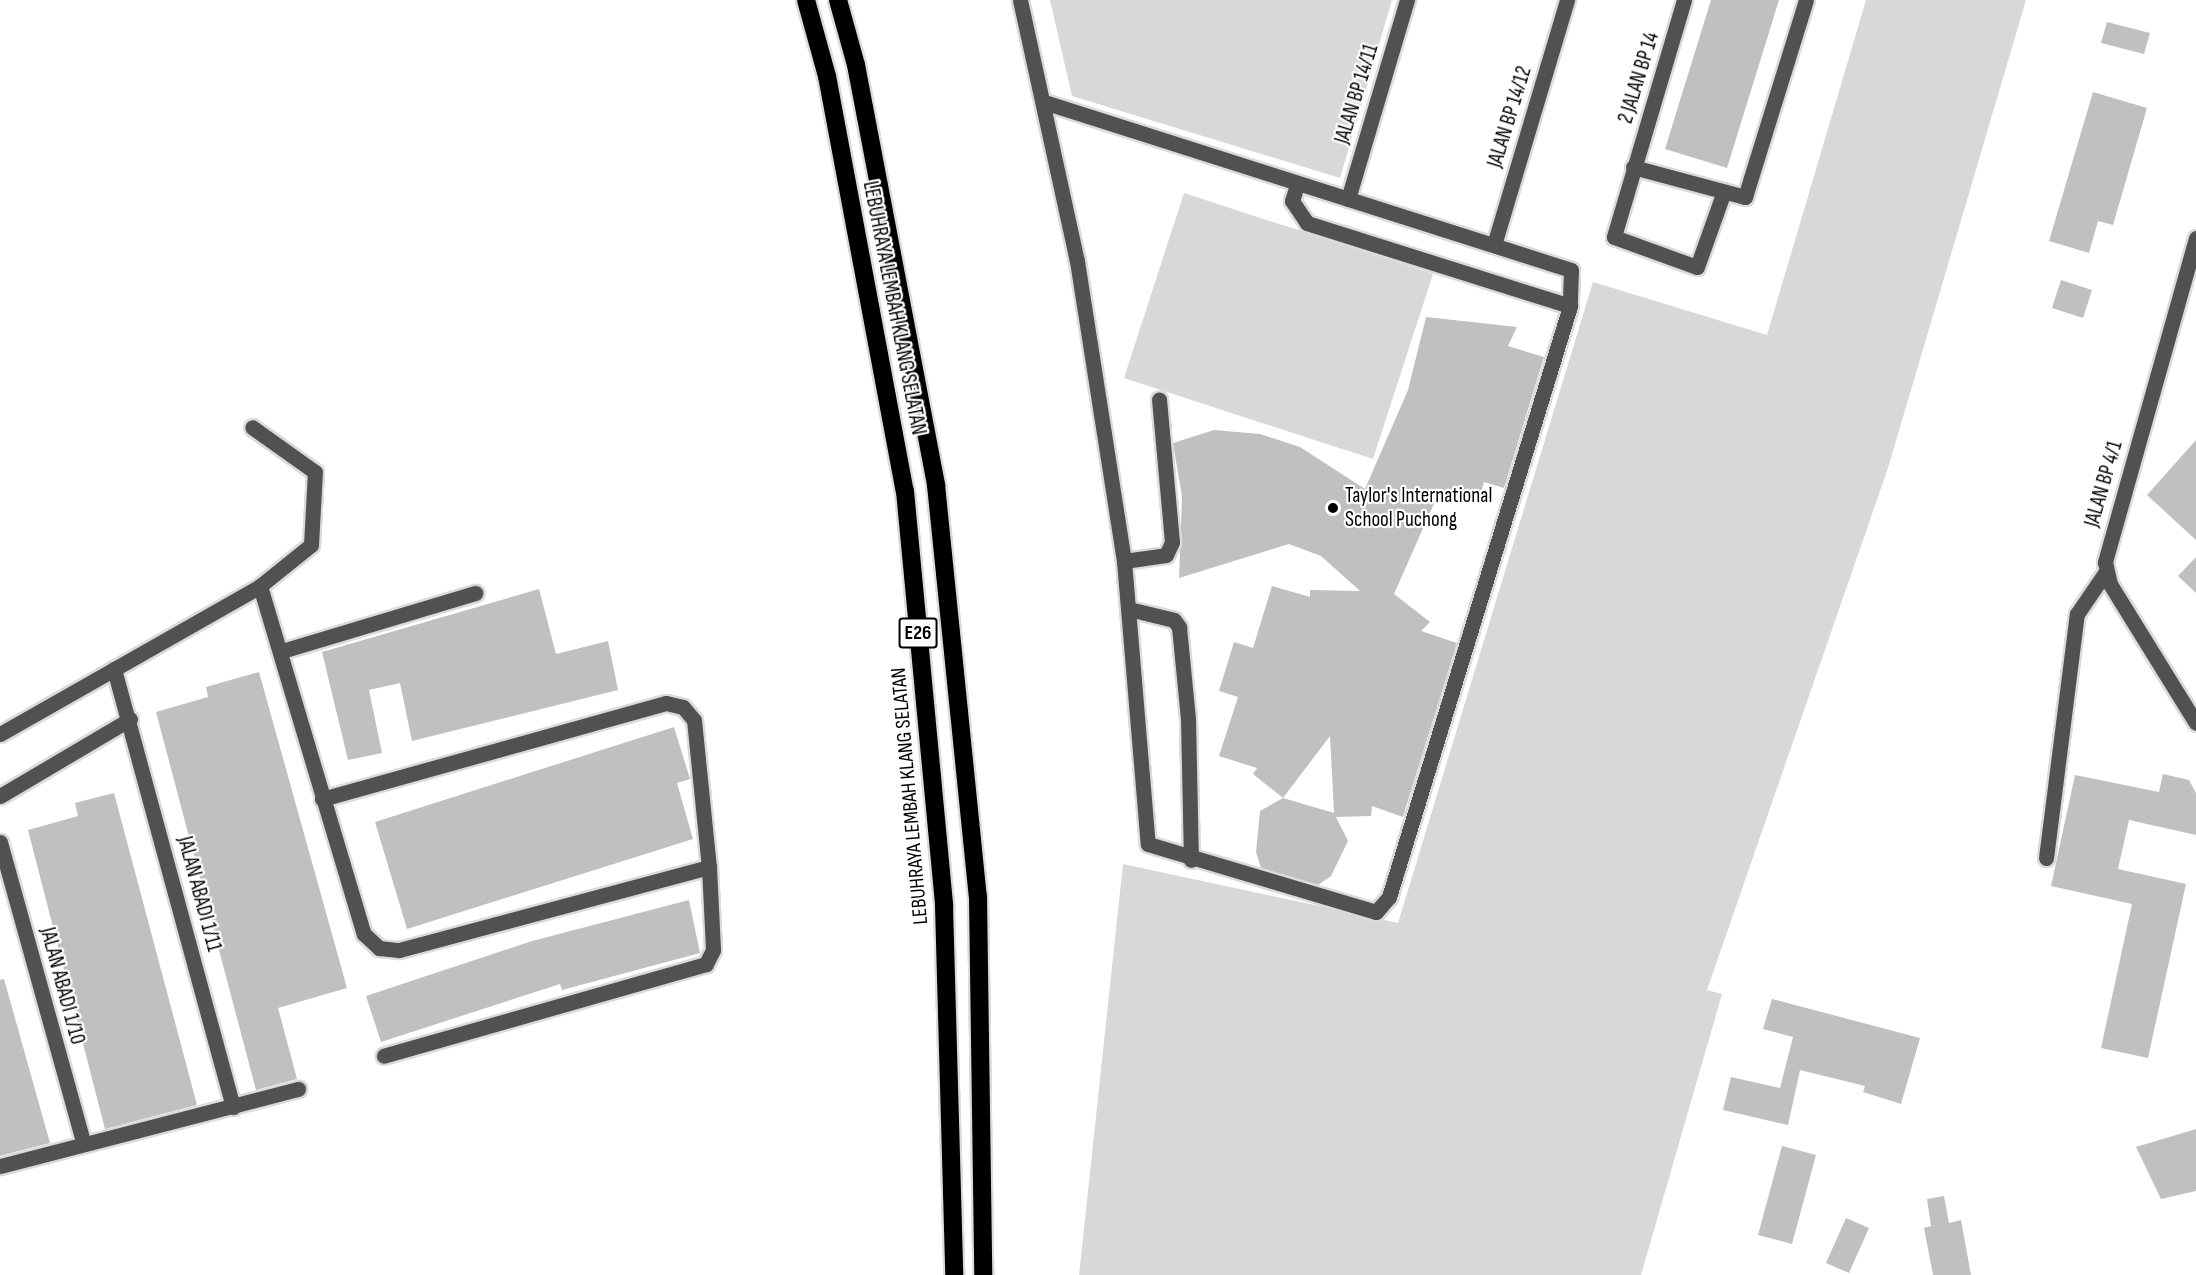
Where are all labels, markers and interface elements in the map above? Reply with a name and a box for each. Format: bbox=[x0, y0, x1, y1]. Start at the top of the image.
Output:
street label: 2 JALAN BP 14 bbox=[1613, 29, 1665, 127]
street label: JALAN BP 14/11 bbox=[1330, 41, 1384, 147]
street label: JALAN BP 14/12 bbox=[1483, 63, 1537, 171]
street label: LEBUHRAYA LEMBAH KLANG SELATAN bbox=[857, 179, 931, 437]
street label: JALAN BP 4/1 bbox=[2080, 438, 2128, 530]
place label: Taylor's International School Puchong bbox=[1345, 483, 1492, 533]
marker: Taylor's International School Puchong bbox=[1326, 501, 1340, 515]
road number: E26 bbox=[898, 616, 938, 650]
street label: LEBUHRAYA LEMBAH KLANG SELATAN bbox=[886, 666, 934, 926]
street label: JALAN ABADI 1/11 bbox=[172, 834, 226, 954]
street label: JALAN ABADI 1/10 bbox=[34, 925, 90, 1047]

